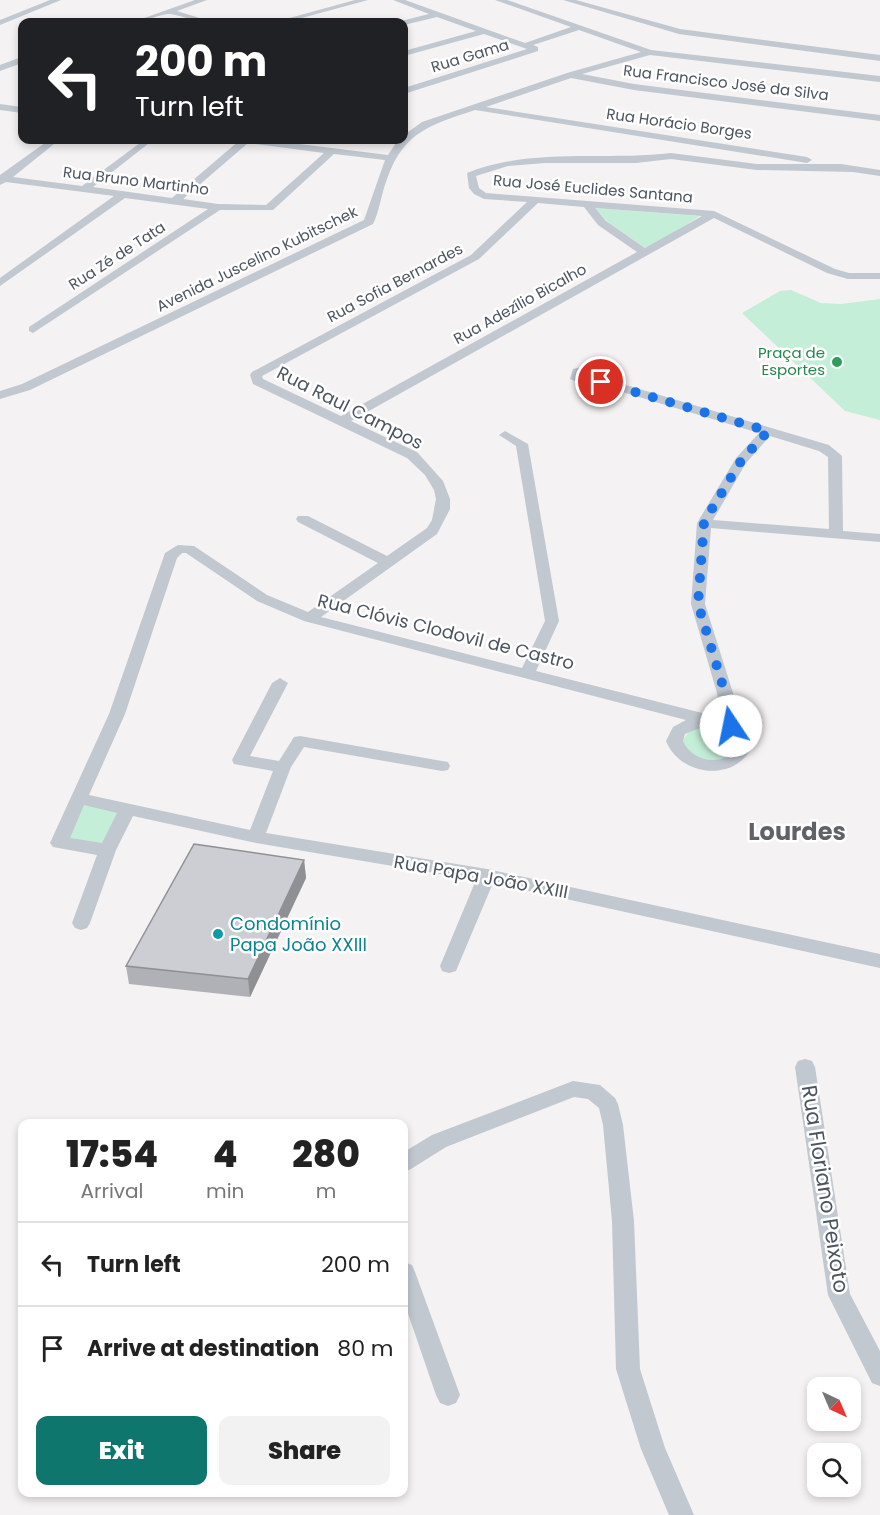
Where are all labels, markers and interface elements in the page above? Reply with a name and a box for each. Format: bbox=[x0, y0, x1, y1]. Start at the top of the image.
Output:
text: 200 m bbox=[135, 32, 267, 91]
street label: Rua Gama bbox=[428, 34, 511, 77]
icon: left bbox=[36, 42, 114, 120]
street label: Rua Francisco José da Silva bbox=[622, 59, 830, 106]
text: Turn left bbox=[135, 88, 244, 125]
street label: Rua Horácio Borges bbox=[605, 103, 753, 144]
street label: Rua Bruno Martinho bbox=[62, 161, 210, 200]
street label: Rua José Euclides Santana bbox=[492, 169, 694, 208]
street label: Avenida Juscelino Kubitschek bbox=[153, 201, 361, 316]
street label: Rua Zé de Tata bbox=[64, 216, 169, 295]
street label: Rua Sofia Bernardes bbox=[323, 238, 466, 327]
street label: Rua Adezílio Bicalho bbox=[450, 258, 590, 349]
place label: Praça de Esportes bbox=[758, 342, 825, 380]
marker: Praça de Esportes bbox=[830, 355, 844, 369]
pin bbox=[575, 356, 626, 407]
street label: Rua Raul Campos bbox=[273, 360, 428, 455]
icon: arrive bbox=[584, 365, 617, 398]
street label: Rua Clóvis Clodovil de Castro bbox=[315, 587, 577, 676]
position arrow bbox=[699, 694, 763, 758]
district label: Lourdes bbox=[748, 815, 846, 848]
street label: Rua Papa João XXIII bbox=[392, 849, 570, 904]
place label: Condomínio Papa João XXIII bbox=[230, 911, 367, 957]
marker: Condomínio Papa João XXIII bbox=[211, 927, 225, 941]
street label: Rua Floriano Peixoto bbox=[795, 1083, 856, 1295]
text: 17:54 bbox=[66, 1129, 158, 1180]
text: 4 bbox=[213, 1129, 238, 1180]
text: 280 bbox=[292, 1129, 360, 1180]
text: Arrival bbox=[81, 1177, 144, 1205]
text: min bbox=[206, 1177, 244, 1205]
text: m bbox=[316, 1177, 336, 1205]
icon: left bbox=[36, 1248, 69, 1281]
text: Turn left bbox=[87, 1249, 181, 1280]
text: 200 m bbox=[321, 1249, 390, 1280]
icon: arrive bbox=[36, 1332, 69, 1365]
text: Arrive at destination bbox=[87, 1333, 319, 1364]
text: 80 m bbox=[337, 1333, 394, 1364]
north arrow bbox=[807, 1377, 861, 1431]
map controls bbox=[807, 1377, 861, 1497]
button: Exit bbox=[36, 1416, 207, 1485]
button: Share bbox=[219, 1416, 390, 1485]
button: search bbox=[807, 1443, 861, 1497]

